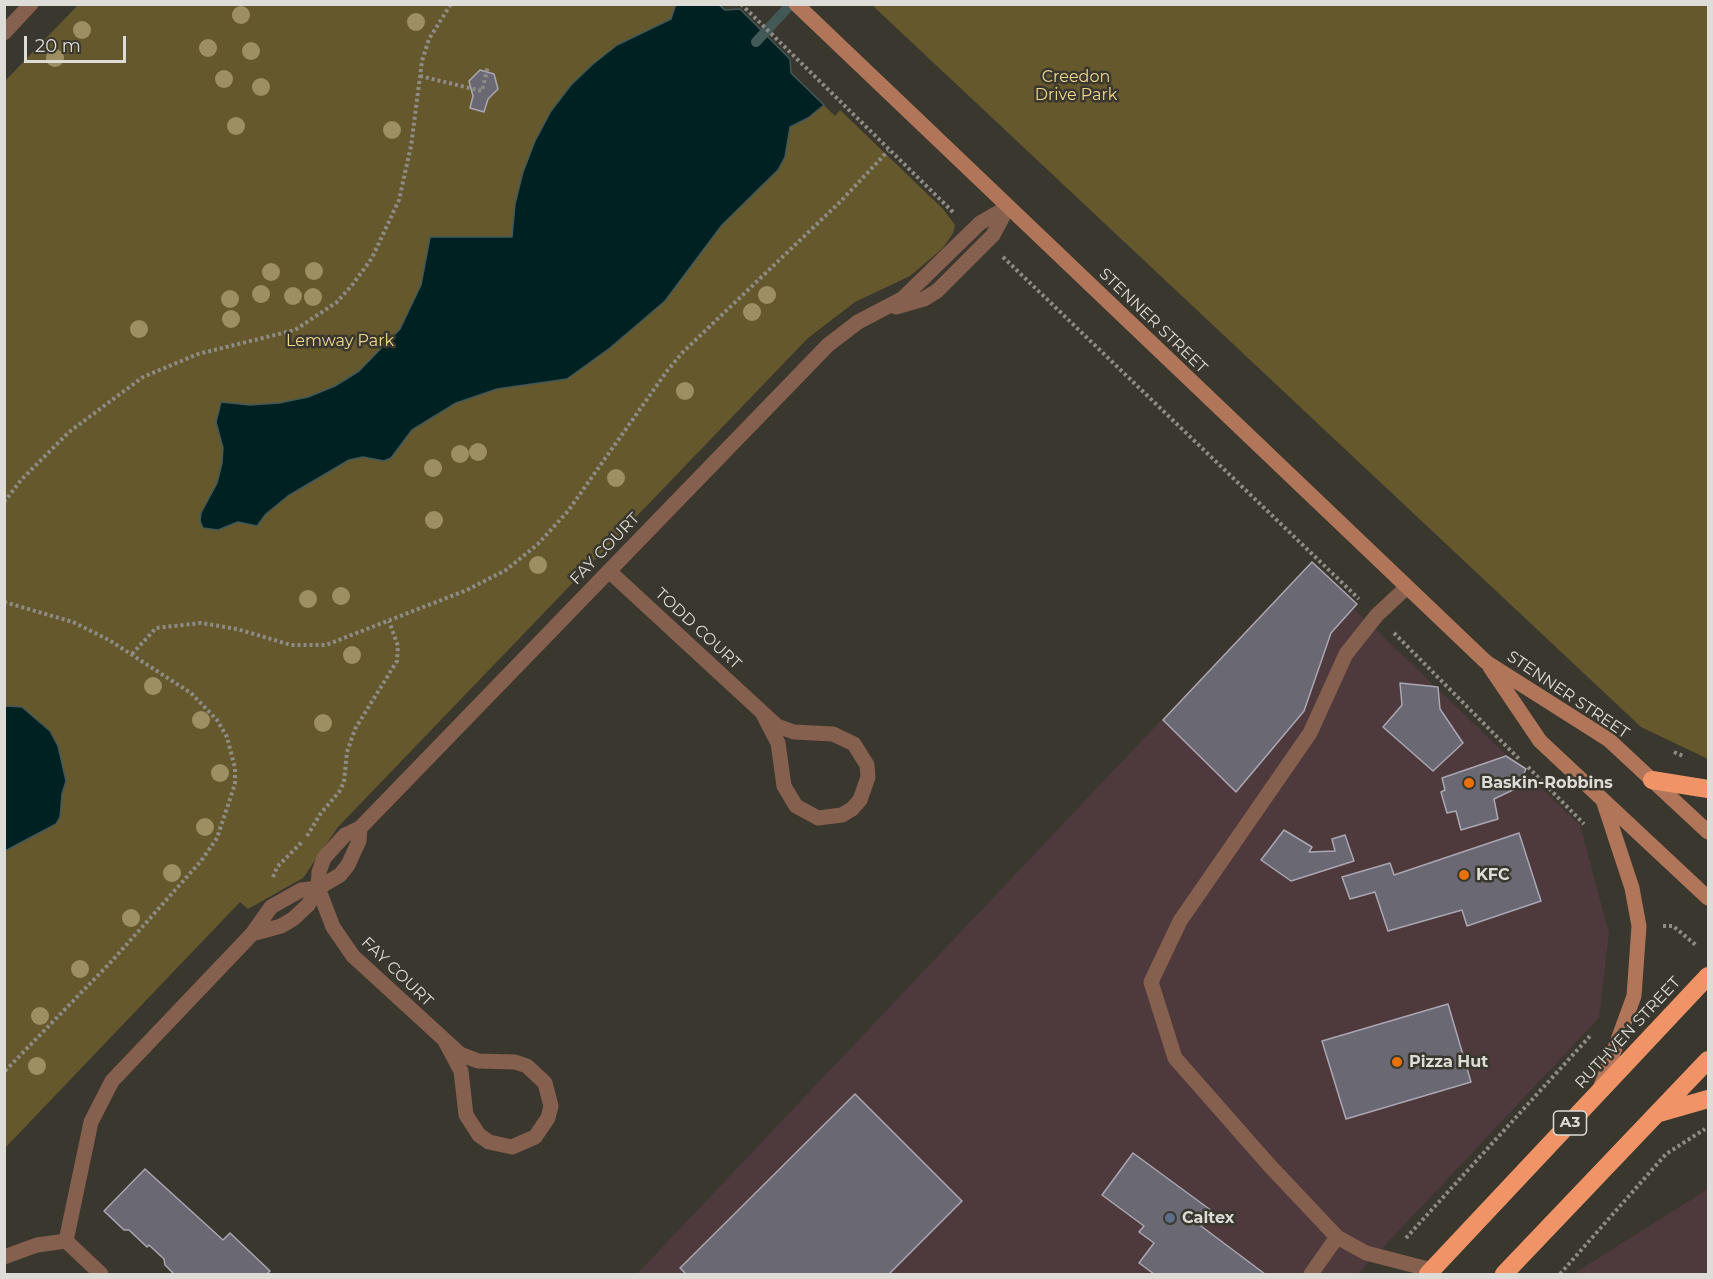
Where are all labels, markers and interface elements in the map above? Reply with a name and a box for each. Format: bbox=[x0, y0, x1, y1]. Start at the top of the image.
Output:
scale bar bbox=[27, 24, 129, 62]
text: 20 m bbox=[35, 35, 81, 57]
park label: Creedon Drive Park bbox=[1035, 67, 1117, 105]
street label: STENNER STREET bbox=[1095, 264, 1211, 378]
park label: Lemway Park bbox=[286, 331, 394, 351]
street label: FAY COURT bbox=[566, 509, 644, 589]
street label: TODD COURT bbox=[651, 584, 745, 674]
street label: STENNER STREET bbox=[1503, 647, 1633, 743]
place label: Baskin-Robbins bbox=[1481, 773, 1613, 793]
marker: Baskin-Robbins bbox=[1462, 776, 1476, 790]
place label: KFC bbox=[1476, 865, 1510, 885]
marker: KFC bbox=[1457, 868, 1471, 882]
street label: FAY COURT bbox=[357, 933, 437, 1011]
street label: RUTHVEN STREET bbox=[1571, 973, 1685, 1093]
place label: Pizza Hut bbox=[1409, 1052, 1488, 1072]
marker: Pizza Hut bbox=[1390, 1055, 1404, 1069]
road number: A3 bbox=[1554, 1111, 1586, 1135]
place label: Caltex bbox=[1182, 1208, 1234, 1228]
marker: Caltex bbox=[1163, 1211, 1177, 1225]

